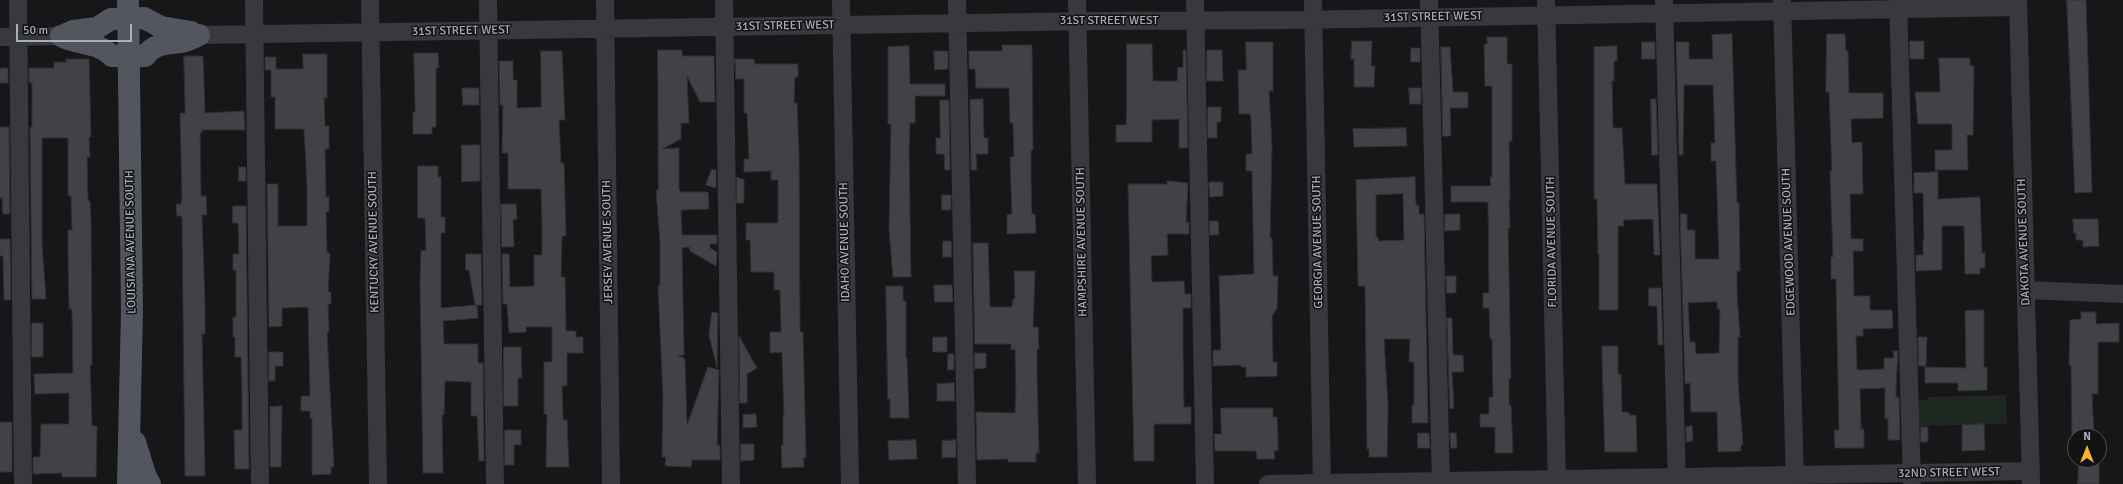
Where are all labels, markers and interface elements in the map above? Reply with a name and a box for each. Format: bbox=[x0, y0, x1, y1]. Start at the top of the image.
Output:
street label: 31ST STREET WEST bbox=[1384, 9, 1482, 25]
street label: 31ST STREET WEST bbox=[1060, 14, 1158, 28]
scale bar bbox=[18, 16, 134, 42]
street label: 31ST STREET WEST bbox=[736, 18, 834, 34]
text: 50 m bbox=[23, 23, 48, 38]
street label: 31ST STREET WEST bbox=[412, 23, 510, 39]
street label: HAMPSHIRE AVENUE SOUTH bbox=[1073, 167, 1091, 317]
street label: EDGEWOOD AVENUE SOUTH bbox=[1779, 168, 1799, 316]
street label: LOUISIANA AVENUE SOUTH bbox=[123, 170, 139, 314]
street label: KENTUCKY AVENUE SOUTH bbox=[366, 171, 382, 313]
street label: GEORGIA AVENUE SOUTH bbox=[1310, 175, 1326, 309]
street label: FLORIDA AVENUE SOUTH bbox=[1544, 176, 1560, 308]
street label: DAKOTA AVENUE SOUTH bbox=[2015, 178, 2033, 306]
street label: JERSEY AVENUE SOUTH bbox=[600, 180, 616, 304]
street label: IDAHO AVENUE SOUTH bbox=[837, 182, 853, 302]
north arrow bbox=[2067, 428, 2107, 468]
text: N bbox=[2083, 430, 2091, 443]
street label: 32ND STREET WEST bbox=[1898, 465, 2000, 481]

